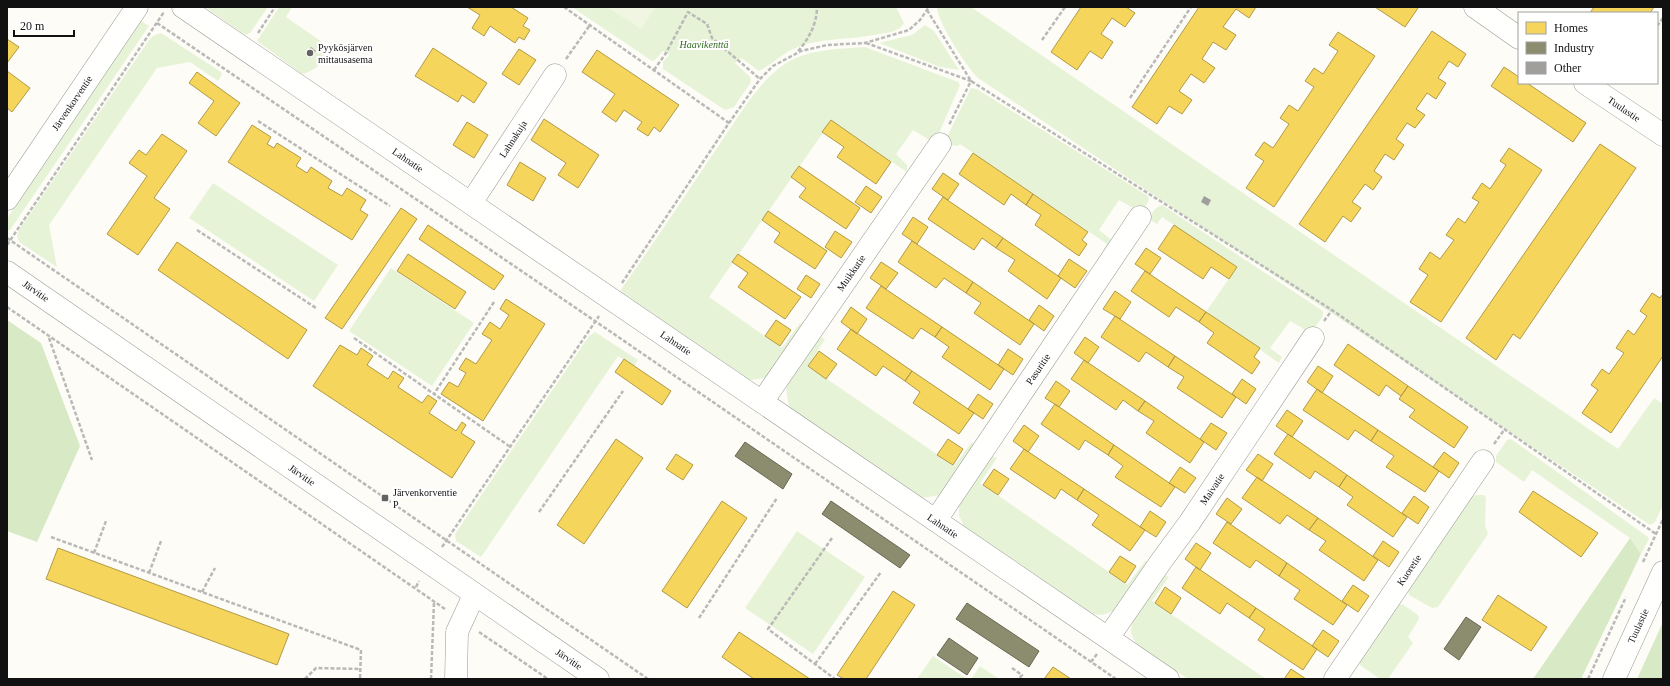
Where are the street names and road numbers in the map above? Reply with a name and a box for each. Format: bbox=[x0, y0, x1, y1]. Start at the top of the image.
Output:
street label: Järvenkorventie bbox=[50, 73, 95, 133]
street label: Tuulastie bbox=[1606, 94, 1643, 124]
street label: Lahnakuja bbox=[497, 118, 529, 160]
street label: Lahnatie bbox=[390, 146, 426, 175]
street label: Muikkutie bbox=[835, 252, 868, 293]
street label: Järvitie bbox=[21, 278, 52, 304]
street label: Lahnatie bbox=[658, 329, 694, 358]
street label: Pasuritie bbox=[1024, 351, 1053, 387]
street label: Järvitie bbox=[287, 462, 318, 488]
street label: Maivatie bbox=[1198, 471, 1227, 507]
street label: Lahnatie bbox=[925, 512, 961, 541]
street label: Kuoretie bbox=[1395, 552, 1424, 588]
street label: Tuulastie bbox=[1625, 606, 1651, 645]
street label: Järvitie bbox=[554, 646, 585, 672]

